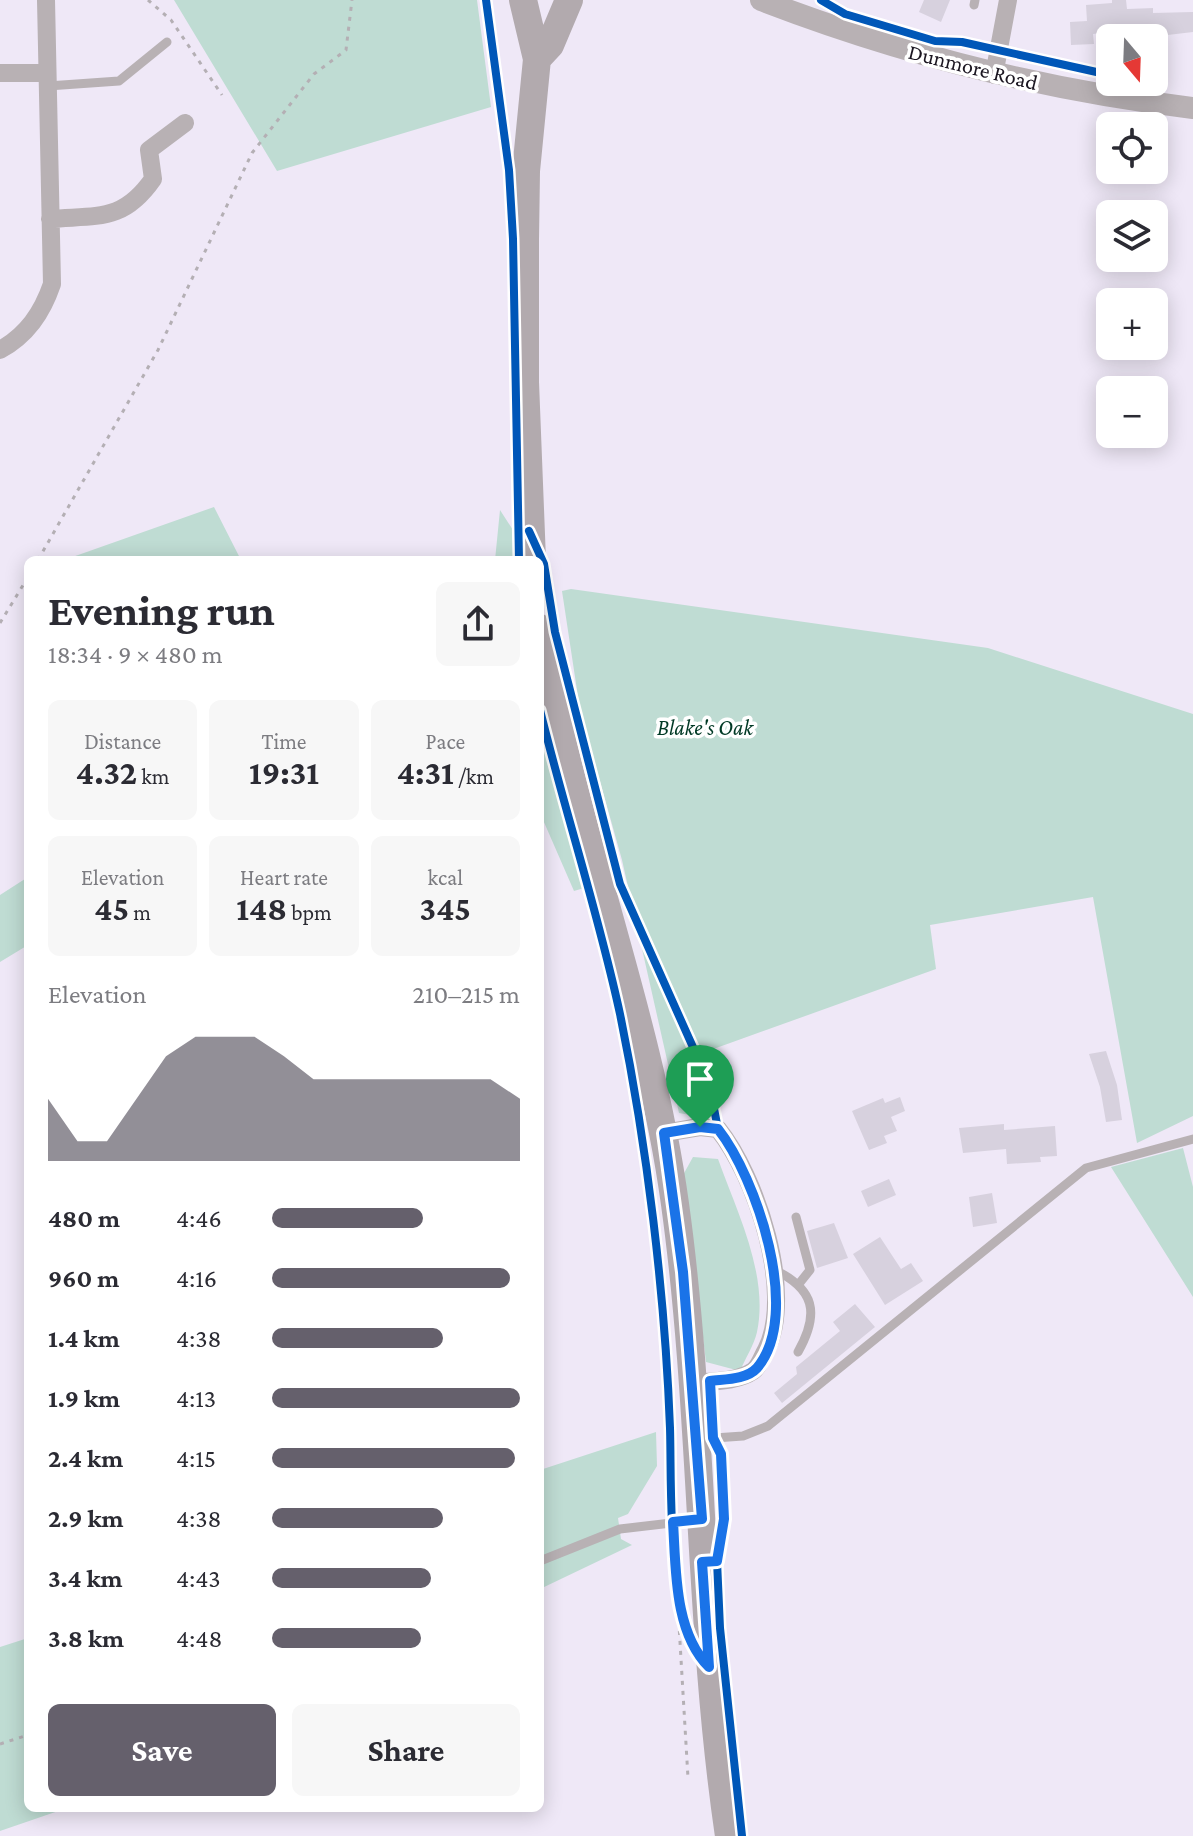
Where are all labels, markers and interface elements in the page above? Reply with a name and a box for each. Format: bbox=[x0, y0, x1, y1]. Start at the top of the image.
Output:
north arrow bbox=[1096, 24, 1168, 96]
map controls bbox=[1096, 24, 1168, 448]
street label: Dunmore Road bbox=[906, 39, 1041, 95]
button: locate bbox=[1096, 112, 1168, 184]
button: layers bbox=[1096, 200, 1168, 272]
button: + bbox=[1096, 288, 1168, 360]
button: − bbox=[1096, 376, 1168, 448]
button: share bbox=[436, 582, 520, 666]
text: Evening run bbox=[48, 586, 275, 634]
text: 18:34 · 9 × 480 m bbox=[48, 640, 223, 669]
park label: Blake's Oak bbox=[657, 715, 754, 740]
text: Distance bbox=[84, 729, 161, 754]
text: Time bbox=[261, 729, 307, 754]
text: Pace bbox=[426, 729, 465, 754]
text: 4.32 bbox=[76, 754, 137, 791]
text: 19:31 bbox=[249, 754, 319, 791]
text: 4:31 bbox=[397, 754, 454, 791]
text: km bbox=[137, 764, 170, 789]
text: /km bbox=[454, 764, 494, 789]
text: Elevation bbox=[81, 865, 164, 890]
text: Heart rate bbox=[240, 865, 328, 890]
text: kcal bbox=[428, 865, 463, 890]
text: 45 bbox=[94, 890, 129, 927]
text: 148 bbox=[236, 890, 287, 927]
text: 345 bbox=[420, 890, 471, 927]
text: m bbox=[129, 900, 151, 925]
text: bpm bbox=[287, 900, 332, 925]
text: Elevation bbox=[48, 980, 146, 1009]
text: 210–215 m bbox=[413, 980, 520, 1009]
pin bbox=[666, 1045, 734, 1127]
icon: arrive bbox=[678, 1057, 722, 1101]
text: 480 m bbox=[48, 1204, 120, 1233]
text: 4:46 bbox=[176, 1204, 222, 1233]
text: 960 m bbox=[48, 1264, 119, 1293]
text: 4:16 bbox=[176, 1264, 217, 1293]
text: 1.4 km bbox=[48, 1324, 120, 1353]
text: 4:38 bbox=[176, 1324, 222, 1353]
text: 1.9 km bbox=[48, 1384, 120, 1413]
text: 4:13 bbox=[176, 1384, 216, 1413]
text: 2.4 km bbox=[48, 1444, 123, 1473]
text: 4:15 bbox=[176, 1444, 216, 1473]
text: 2.9 km bbox=[48, 1504, 124, 1533]
text: 4:38 bbox=[176, 1504, 222, 1533]
text: 3.4 km bbox=[48, 1564, 123, 1593]
text: 4:43 bbox=[176, 1564, 221, 1593]
text: 3.8 km bbox=[48, 1624, 124, 1653]
text: 4:48 bbox=[176, 1624, 223, 1653]
button: Save bbox=[48, 1704, 276, 1796]
button: Share bbox=[292, 1704, 520, 1796]

